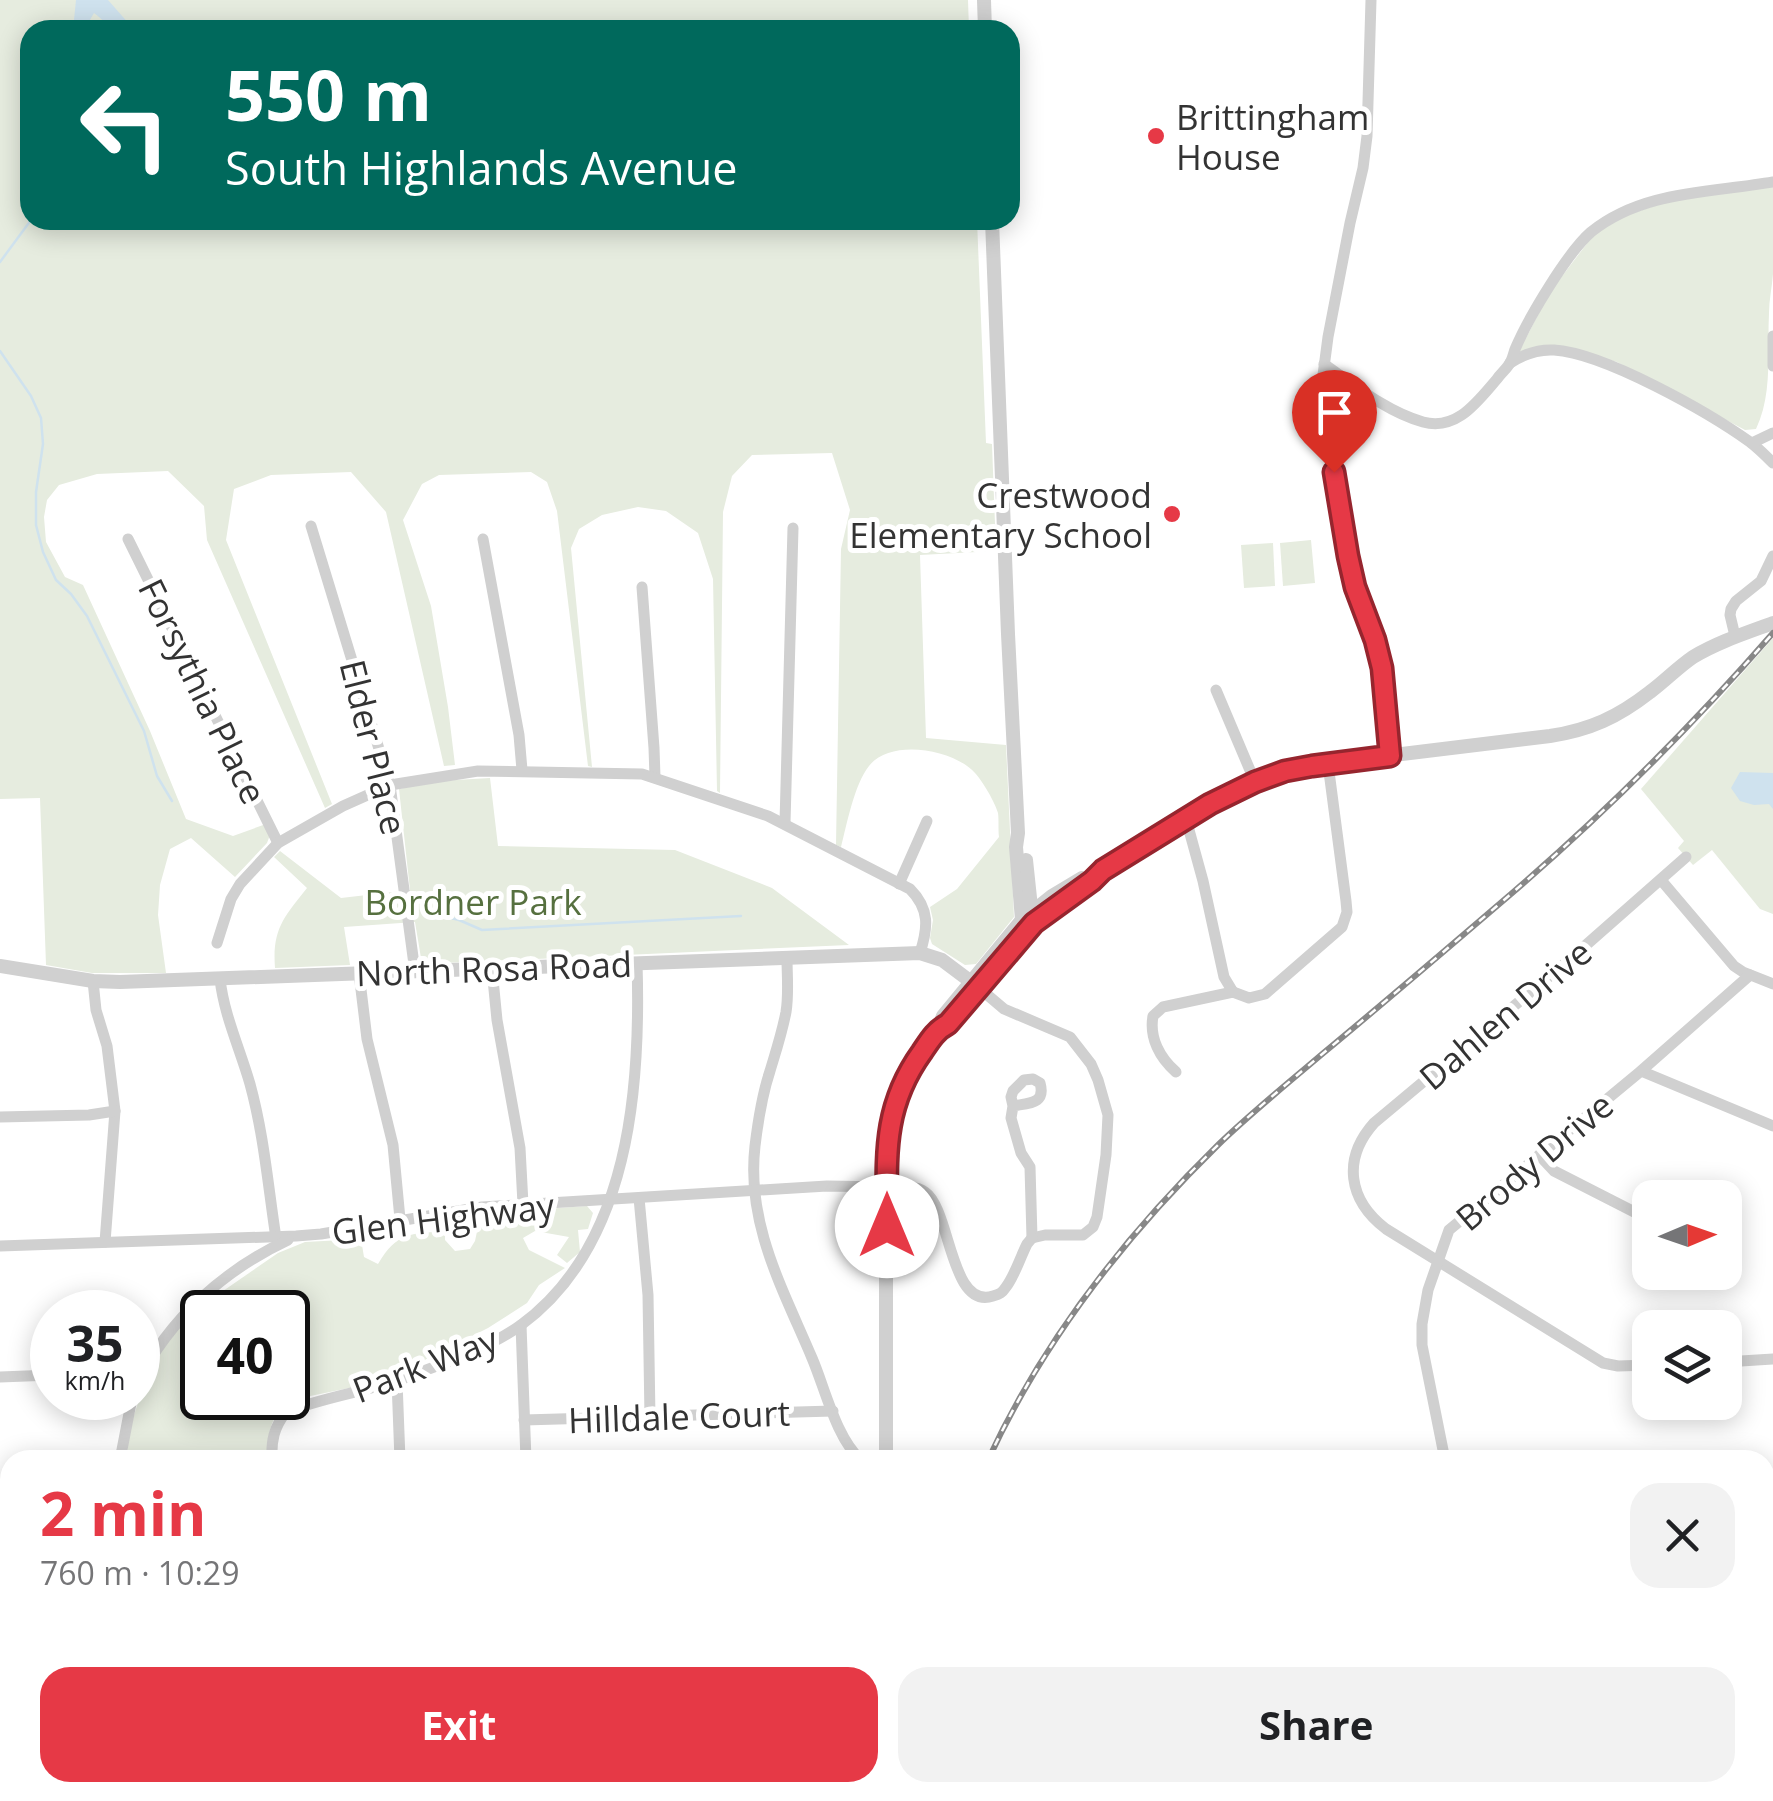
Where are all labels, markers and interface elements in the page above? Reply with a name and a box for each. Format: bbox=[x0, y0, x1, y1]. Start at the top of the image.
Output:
text: 550 m bbox=[225, 46, 432, 142]
icon: left bbox=[60, 60, 190, 190]
place label: Brittingham House bbox=[1176, 93, 1369, 180]
marker: Brittingham House bbox=[1145, 125, 1167, 147]
text: South Highlands Avenue bbox=[225, 137, 738, 198]
pin bbox=[1292, 370, 1377, 473]
icon: arrive bbox=[1307, 385, 1362, 440]
place label: Crestwood Elementary School bbox=[849, 471, 1152, 558]
marker: Crestwood Elementary School bbox=[1161, 503, 1183, 525]
street label: Forsythia Place bbox=[128, 571, 278, 811]
street label: Elder Place bbox=[330, 655, 418, 839]
park label: Bordner Park bbox=[364, 878, 582, 925]
street label: Dahlen Drive bbox=[1409, 928, 1601, 1100]
street label: North Rosa Road bbox=[355, 940, 633, 996]
street label: Brody Drive bbox=[1445, 1081, 1623, 1241]
position arrow bbox=[835, 1174, 939, 1278]
north arrow bbox=[1632, 1180, 1742, 1290]
map controls bbox=[1632, 1180, 1742, 1420]
street label: Glen Highway bbox=[329, 1181, 557, 1255]
speed limit sign: 40 bbox=[180, 1290, 310, 1420]
text: 35 bbox=[66, 1309, 124, 1377]
button: layers bbox=[1632, 1310, 1742, 1420]
street label: Park Way bbox=[346, 1315, 505, 1413]
text: km/h bbox=[65, 1363, 125, 1397]
street label: Hilldale Court bbox=[567, 1389, 791, 1443]
text: 2 min bbox=[40, 1472, 207, 1554]
button: close bbox=[1630, 1483, 1735, 1588]
text: 760 m · 10:29 bbox=[40, 1551, 239, 1594]
button: Exit bbox=[40, 1667, 878, 1782]
button: Share bbox=[898, 1667, 1735, 1782]

